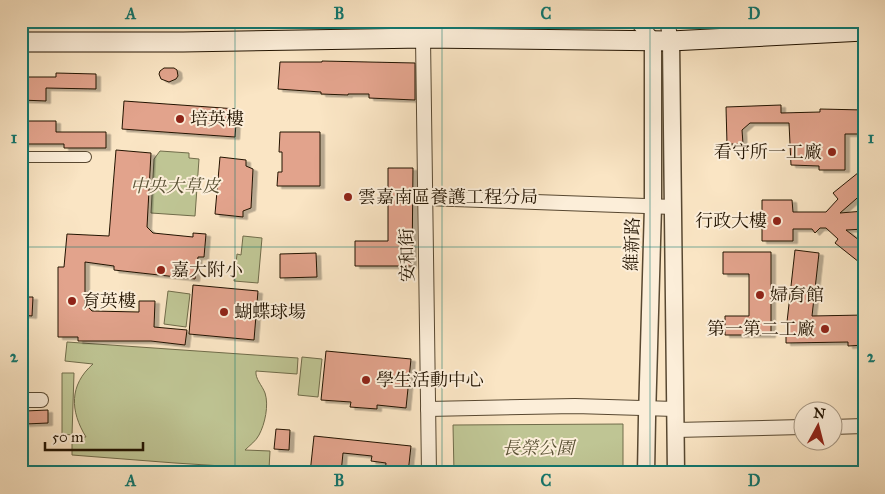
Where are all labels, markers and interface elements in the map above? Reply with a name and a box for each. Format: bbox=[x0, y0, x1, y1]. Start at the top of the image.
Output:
text: A bbox=[125, 4, 137, 23]
text: B bbox=[334, 4, 344, 23]
text: C bbox=[541, 4, 552, 23]
text: D bbox=[748, 4, 761, 23]
place label: 培英樓 bbox=[190, 108, 244, 130]
marker: 培英樓 bbox=[174, 113, 186, 125]
text: 1 bbox=[11, 128, 18, 147]
text: 1 bbox=[868, 128, 875, 147]
place label: 看守所一工廠 bbox=[714, 141, 822, 163]
marker: 看守所一工廠 bbox=[826, 146, 838, 158]
park label: 中央大草皮 bbox=[130, 175, 222, 197]
place label: 雲嘉南區養護工程分局 bbox=[358, 186, 538, 208]
marker: 雲嘉南區養護工程分局 bbox=[342, 191, 354, 203]
place label: 行政大樓 bbox=[695, 210, 767, 232]
marker: 行政大樓 bbox=[771, 215, 783, 227]
street label: 維新路 bbox=[620, 217, 644, 271]
street label: 安和街 bbox=[396, 228, 418, 282]
place label: 嘉大附小 bbox=[171, 259, 243, 281]
marker: 嘉大附小 bbox=[155, 264, 167, 276]
place label: 婦育館 bbox=[770, 284, 824, 306]
marker: 婦育館 bbox=[754, 289, 766, 301]
place label: 育英樓 bbox=[82, 290, 136, 312]
marker: 育英樓 bbox=[66, 295, 78, 307]
place label: 蝴蝶球場 bbox=[234, 301, 306, 323]
marker: 蝴蝶球場 bbox=[218, 306, 230, 318]
place label: 第一第二工廠 bbox=[707, 318, 815, 340]
marker: 第一第二工廠 bbox=[819, 323, 831, 335]
text: 2 bbox=[10, 347, 19, 366]
text: 2 bbox=[867, 347, 876, 366]
place label: 學生活動中心 bbox=[376, 369, 484, 391]
marker: 學生活動中心 bbox=[360, 374, 372, 386]
north arrow bbox=[792, 402, 842, 452]
text: N bbox=[813, 404, 827, 423]
scale bar bbox=[45, 419, 142, 451]
text: 50 m bbox=[52, 428, 84, 446]
park label: 長榮公園 bbox=[502, 437, 577, 459]
text: A bbox=[125, 471, 137, 490]
text: B bbox=[334, 471, 344, 490]
text: C bbox=[541, 471, 552, 490]
text: D bbox=[748, 471, 761, 490]

